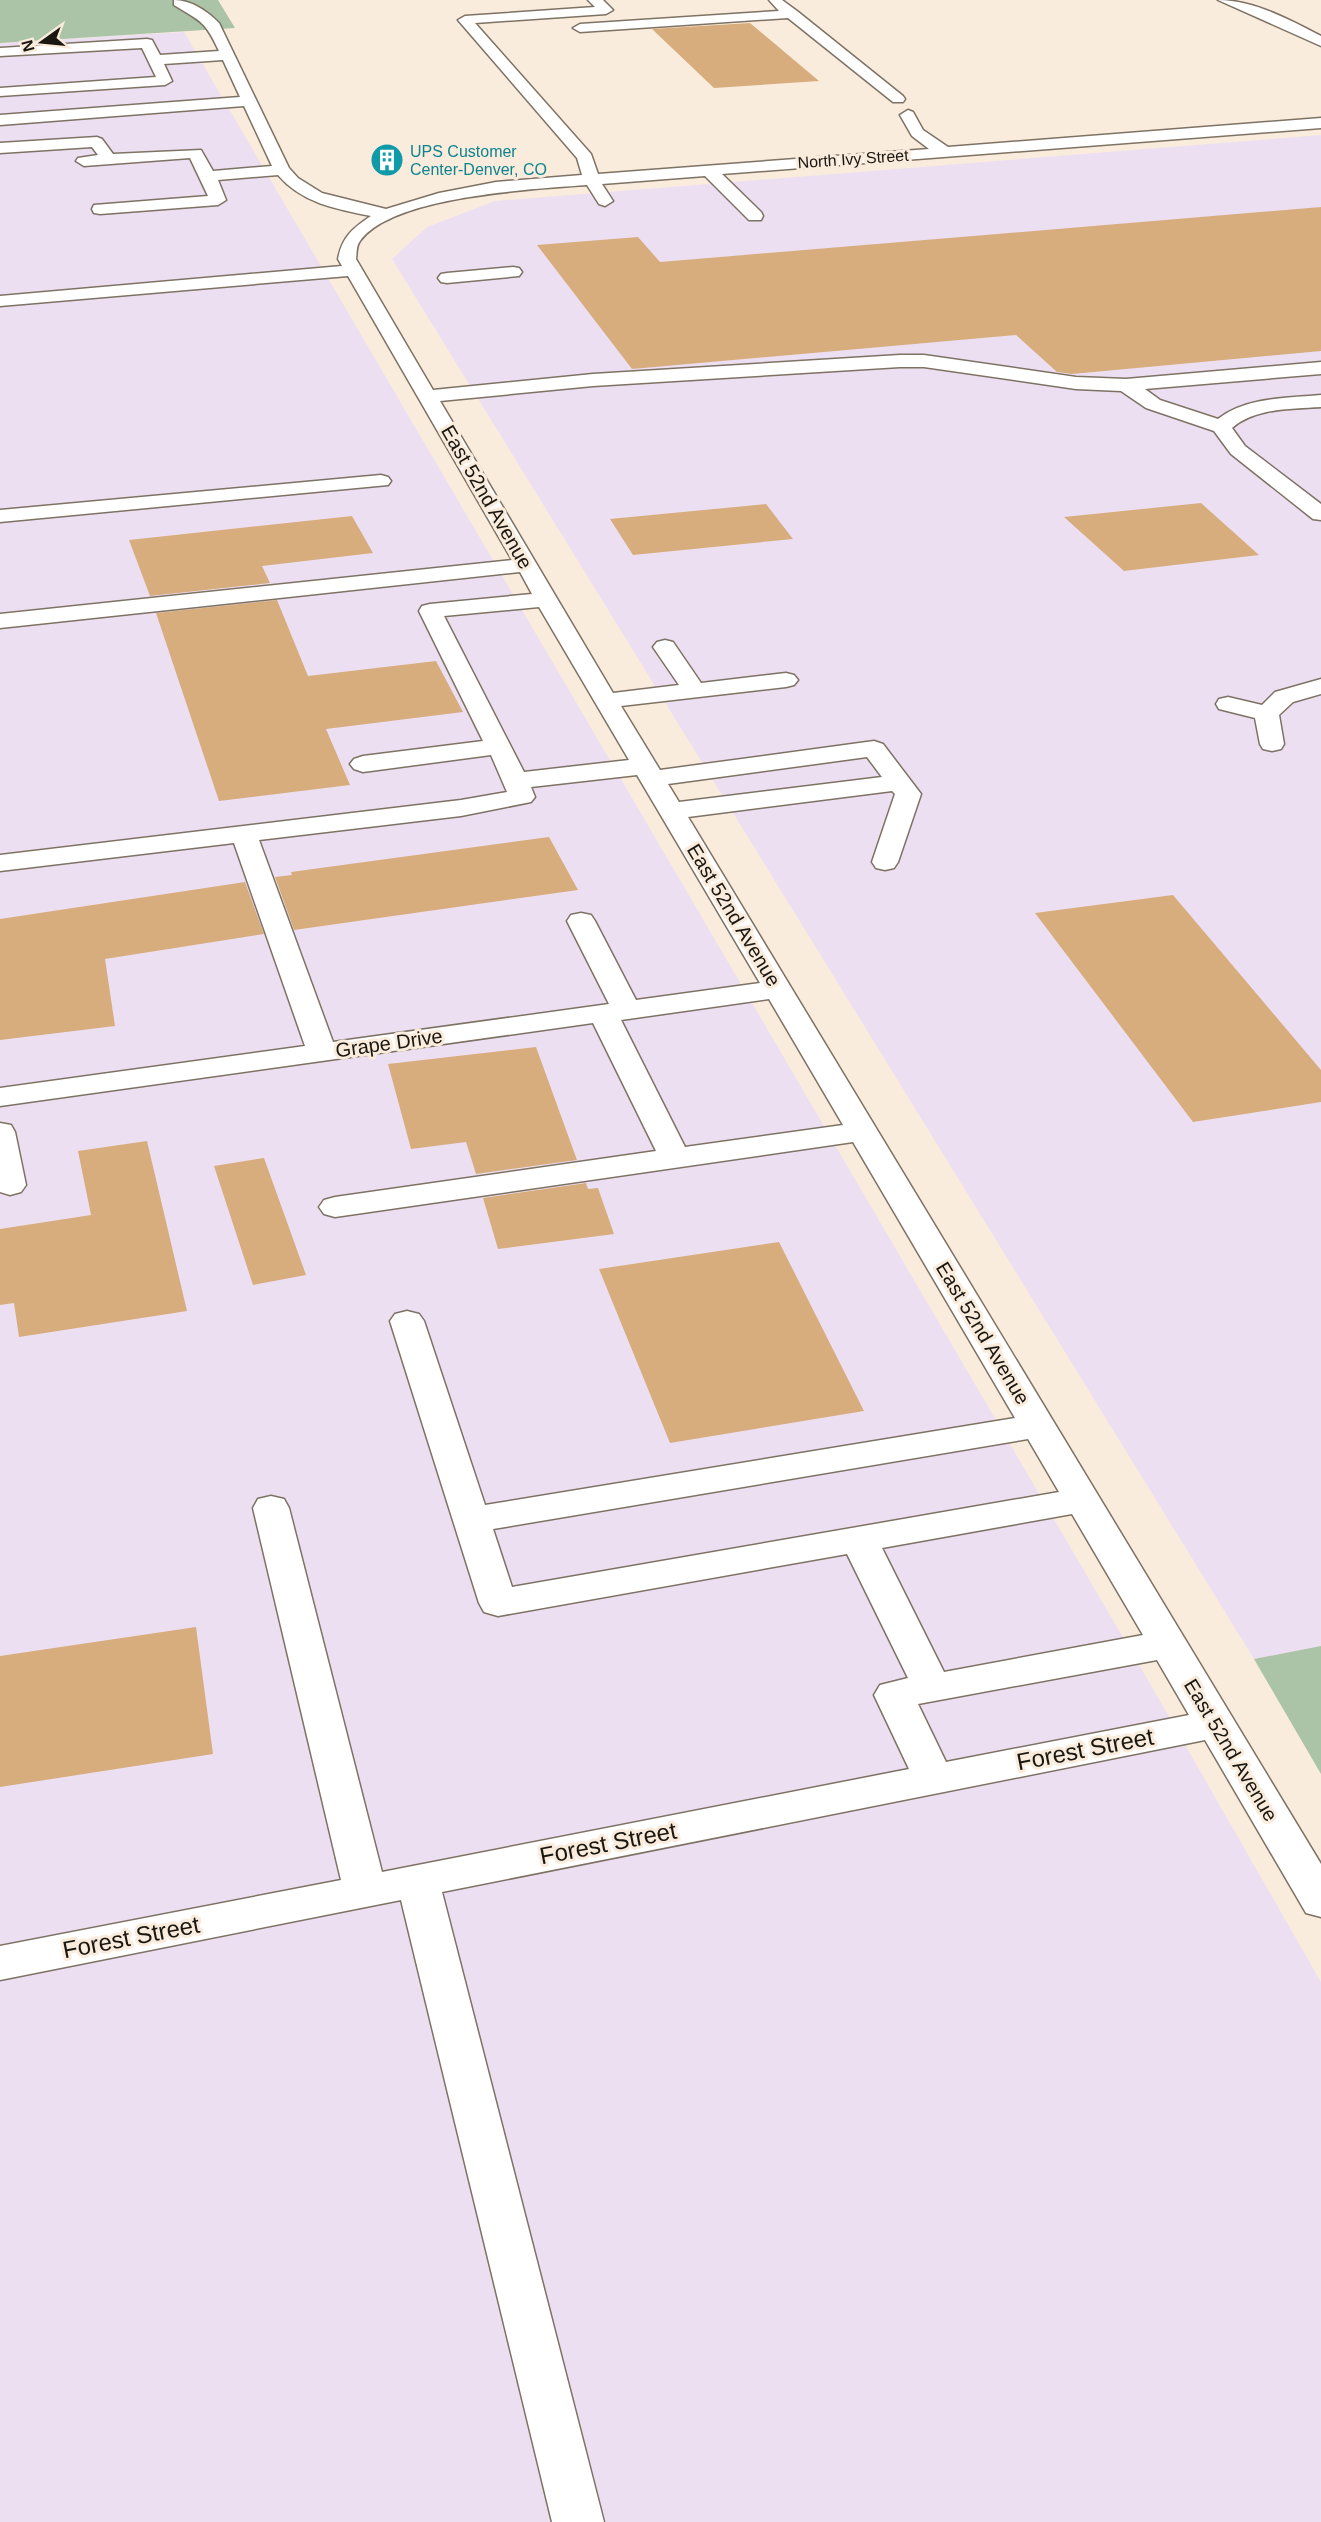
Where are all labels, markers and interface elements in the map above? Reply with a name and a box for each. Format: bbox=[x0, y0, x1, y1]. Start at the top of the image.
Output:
north arrow bbox=[12, 12, 72, 72]
text: N bbox=[18, 38, 38, 54]
building icon: UPS Customer Center-Denver, CO bbox=[369, 142, 405, 178]
place label: UPS Customer Center-Denver, CO bbox=[410, 143, 547, 178]
street label: North Ivy Street bbox=[797, 147, 910, 171]
street label: East 52nd Avenue bbox=[437, 421, 537, 573]
street label: East 52nd Avenue bbox=[683, 840, 785, 990]
street label: Grape Drive bbox=[334, 1025, 444, 1061]
street label: East 52nd Avenue bbox=[932, 1258, 1034, 1408]
street label: East 52nd Avenue bbox=[1180, 1675, 1282, 1825]
street label: Forest Street bbox=[1014, 1722, 1156, 1775]
street label: Forest Street bbox=[537, 1816, 679, 1869]
street label: Forest Street bbox=[60, 1910, 202, 1963]

